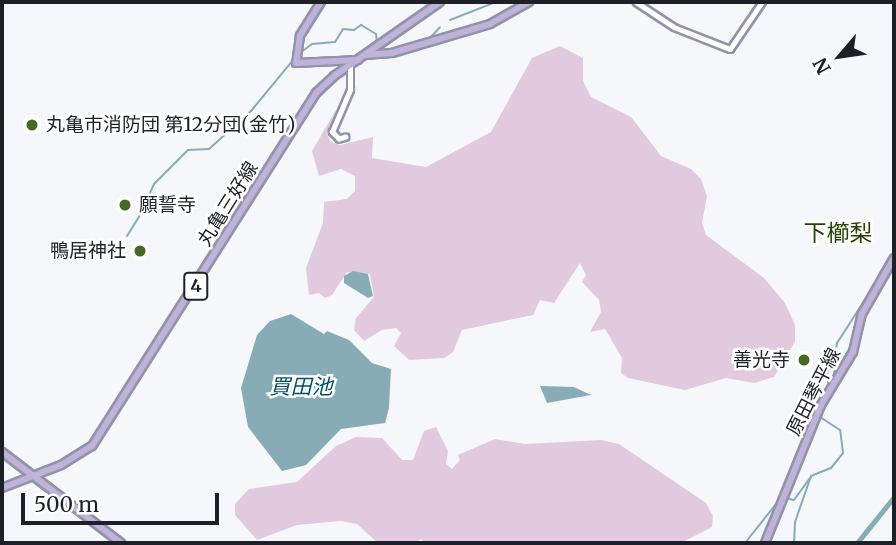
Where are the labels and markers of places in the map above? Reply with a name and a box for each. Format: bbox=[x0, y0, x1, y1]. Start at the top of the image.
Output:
place label: 丸亀市消防団 第12分団(金竹) bbox=[46, 114, 295, 136]
marker: 丸亀市消防団 第12分団(金竹) bbox=[24, 117, 40, 133]
place label: 願誓寺 bbox=[139, 194, 196, 216]
marker: 願誓寺 bbox=[117, 197, 133, 213]
place label: 鴨居神社 bbox=[50, 240, 126, 262]
marker: 鴨居神社 bbox=[132, 243, 148, 259]
place label: 善光寺 bbox=[733, 349, 790, 371]
marker: 善光寺 bbox=[796, 352, 812, 368]

